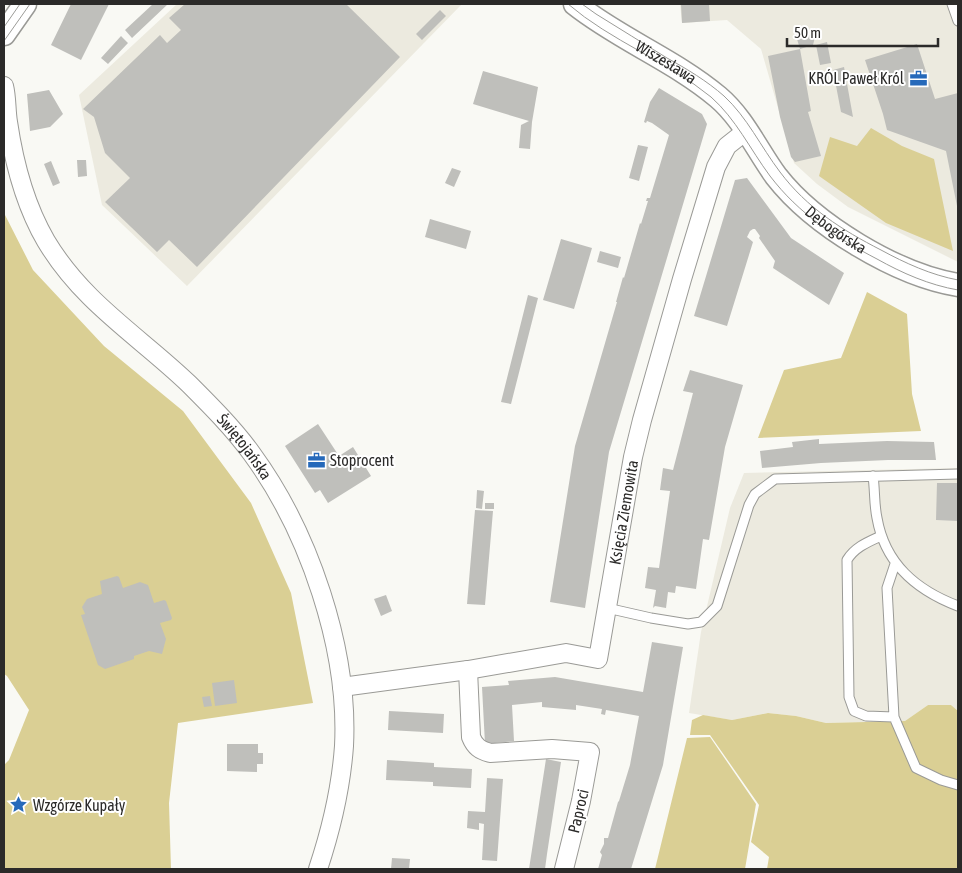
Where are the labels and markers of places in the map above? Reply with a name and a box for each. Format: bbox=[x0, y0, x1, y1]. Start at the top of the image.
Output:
office icon: KRÓL Paweł Król bbox=[908, 68, 928, 88]
place label: KRÓL Paweł Król bbox=[808, 69, 905, 87]
office icon: Stoprocent bbox=[306, 450, 326, 470]
place label: Stoprocent bbox=[330, 451, 394, 470]
place icon: Wzgórze Kupały bbox=[9, 795, 29, 815]
place label: Wzgórze Kupały bbox=[33, 796, 126, 815]

